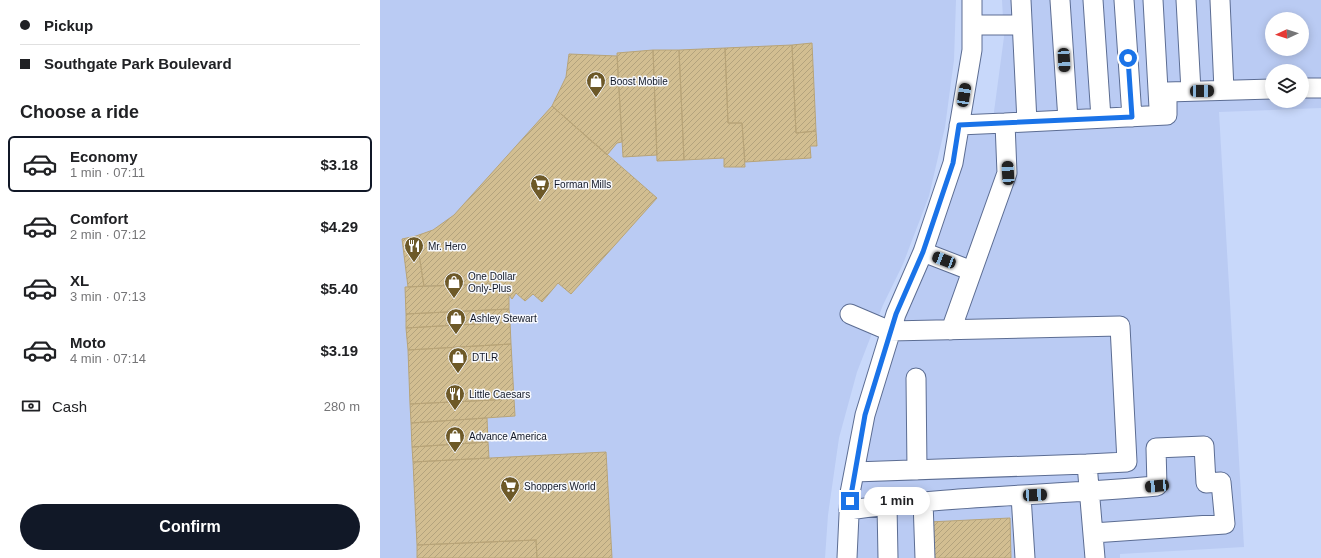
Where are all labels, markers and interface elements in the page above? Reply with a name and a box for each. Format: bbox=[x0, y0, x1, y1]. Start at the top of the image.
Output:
north arrow bbox=[1265, 12, 1309, 56]
map controls bbox=[1265, 12, 1309, 108]
text: Pickup bbox=[44, 17, 93, 34]
car bbox=[1057, 48, 1071, 72]
route start bbox=[1119, 49, 1137, 67]
text: Southgate Park Boulevard bbox=[44, 55, 232, 72]
button: layers bbox=[1265, 64, 1309, 108]
shop icon: Boost Mobile bbox=[585, 70, 607, 98]
place label: Boost Mobile bbox=[610, 76, 668, 87]
car bbox=[956, 82, 972, 108]
car bbox=[1190, 85, 1214, 97]
text: Choose a ride bbox=[20, 102, 139, 122]
icon: car bbox=[22, 146, 58, 182]
text: Economy bbox=[70, 148, 138, 165]
text: $3.18 bbox=[320, 156, 358, 173]
car bbox=[1001, 161, 1015, 185]
text: 1 min · 07:11 bbox=[70, 165, 145, 180]
supermarket icon: Forman Mills bbox=[529, 173, 551, 201]
place label: Forman Mills bbox=[554, 179, 611, 190]
icon: car bbox=[22, 208, 58, 244]
text: Comfort bbox=[70, 210, 128, 227]
text: $4.29 bbox=[320, 218, 358, 235]
text: 2 min · 07:12 bbox=[70, 227, 146, 242]
restaurant icon: Mr. Hero bbox=[403, 235, 425, 263]
place label: Mr. Hero bbox=[428, 241, 467, 252]
car bbox=[931, 250, 957, 270]
icon: car bbox=[22, 270, 58, 306]
shop icon: One Dollar Only-Plus bbox=[443, 271, 465, 299]
place label: One Dollar Only-Plus bbox=[468, 271, 516, 294]
text: XL bbox=[70, 272, 89, 289]
text: $5.40 bbox=[320, 280, 358, 297]
text: 3 min · 07:13 bbox=[70, 289, 146, 304]
shop icon: Ashley Stewart bbox=[445, 307, 467, 335]
place label: Ashley Stewart bbox=[470, 313, 537, 324]
icon: car bbox=[22, 332, 58, 368]
text: Moto bbox=[70, 334, 106, 351]
text: $3.19 bbox=[320, 342, 358, 359]
shop icon: DTLR bbox=[447, 346, 469, 374]
text: 4 min · 07:14 bbox=[70, 351, 146, 366]
place label: DTLR bbox=[472, 352, 498, 363]
restaurant icon: Little Caesars bbox=[444, 383, 466, 411]
place label: Little Caesars bbox=[469, 389, 530, 400]
icon: cash bbox=[20, 395, 42, 417]
text: Cash bbox=[52, 398, 87, 415]
text: 280 m bbox=[324, 399, 360, 414]
shop icon: Advance America bbox=[444, 425, 466, 453]
place label: Advance America bbox=[469, 431, 547, 442]
supermarket icon: Shoppers World bbox=[499, 475, 521, 503]
car bbox=[1145, 479, 1169, 493]
place label: Shoppers World bbox=[524, 481, 596, 492]
callout: 1 min bbox=[864, 487, 930, 515]
car bbox=[1023, 488, 1047, 502]
route end bbox=[841, 492, 859, 510]
text: 1 min bbox=[880, 493, 914, 508]
button: Confirm bbox=[20, 504, 360, 550]

